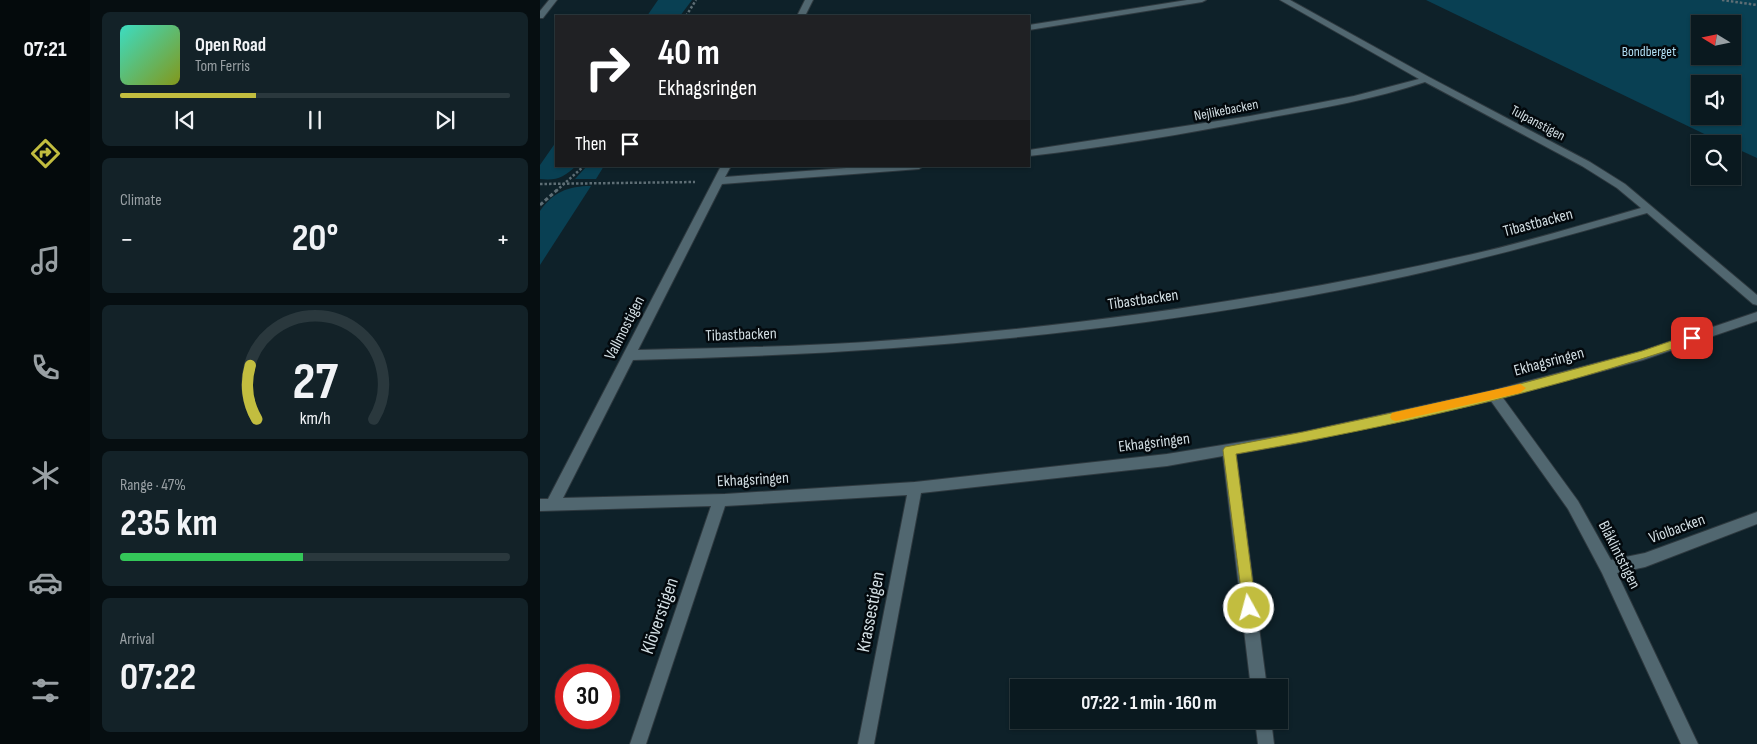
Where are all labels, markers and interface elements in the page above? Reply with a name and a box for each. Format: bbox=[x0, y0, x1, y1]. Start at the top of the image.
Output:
north arrow bbox=[1691, 15, 1741, 65]
map controls bbox=[1691, 15, 1741, 185]
text: 40 m bbox=[658, 32, 720, 75]
text: Open Road bbox=[195, 34, 266, 57]
icon: right bbox=[575, 35, 640, 100]
text: 07:21 bbox=[23, 36, 67, 63]
park label: Bondberget bbox=[1622, 43, 1676, 60]
text: Tom Ferris bbox=[195, 57, 250, 76]
text: Ekhagsringen bbox=[658, 75, 757, 102]
button: sound bbox=[1691, 75, 1741, 125]
street label: Nejlikebacken bbox=[1192, 95, 1260, 125]
street label: Tulpanstigen bbox=[1508, 102, 1568, 144]
icon: previous bbox=[171, 106, 199, 134]
icon: pause bbox=[301, 106, 329, 134]
icon: next bbox=[431, 106, 459, 134]
icon: arrive bbox=[616, 130, 644, 158]
text: Then bbox=[575, 133, 606, 156]
button: search bbox=[1691, 135, 1741, 185]
icon: directions bbox=[28, 136, 63, 171]
text: Climate bbox=[120, 191, 162, 210]
street label: Tibastbacken bbox=[1501, 205, 1575, 241]
text: 20° bbox=[292, 216, 338, 261]
text: − bbox=[120, 223, 134, 256]
text: + bbox=[496, 223, 510, 256]
icon: music bbox=[28, 243, 63, 278]
street label: Tibastbacken bbox=[1106, 286, 1180, 314]
street label: Vallmostigen bbox=[601, 293, 649, 363]
pin bbox=[1671, 317, 1713, 359]
street label: Tibastbacken bbox=[705, 324, 777, 346]
icon: arrive bbox=[1678, 324, 1706, 352]
street label: Ekhagsringen bbox=[1512, 344, 1586, 380]
icon: phone bbox=[28, 350, 63, 385]
text: 27 bbox=[292, 351, 338, 414]
text: km/h bbox=[300, 408, 330, 429]
street label: Ekhagsringen bbox=[1117, 429, 1191, 457]
icon: climate bbox=[28, 458, 63, 493]
street label: Ekhagsringen bbox=[717, 469, 789, 491]
text: Range · 47% bbox=[120, 476, 186, 495]
text: 235 km bbox=[120, 501, 218, 546]
street label: Violbacken bbox=[1646, 510, 1708, 548]
street label: Blåklintstigen bbox=[1594, 518, 1644, 592]
icon: car bbox=[28, 565, 63, 600]
street label: Krassestigen bbox=[852, 570, 890, 654]
street label: Klöverstigen bbox=[636, 575, 684, 657]
position arrow bbox=[1222, 581, 1274, 633]
text: Arrival bbox=[120, 630, 154, 649]
text: 07:22 bbox=[120, 655, 196, 700]
speed limit sign: 30 bbox=[555, 664, 620, 729]
icon: filters bbox=[28, 673, 63, 708]
text: 07:22 · 1 min · 160 m bbox=[1081, 692, 1217, 715]

